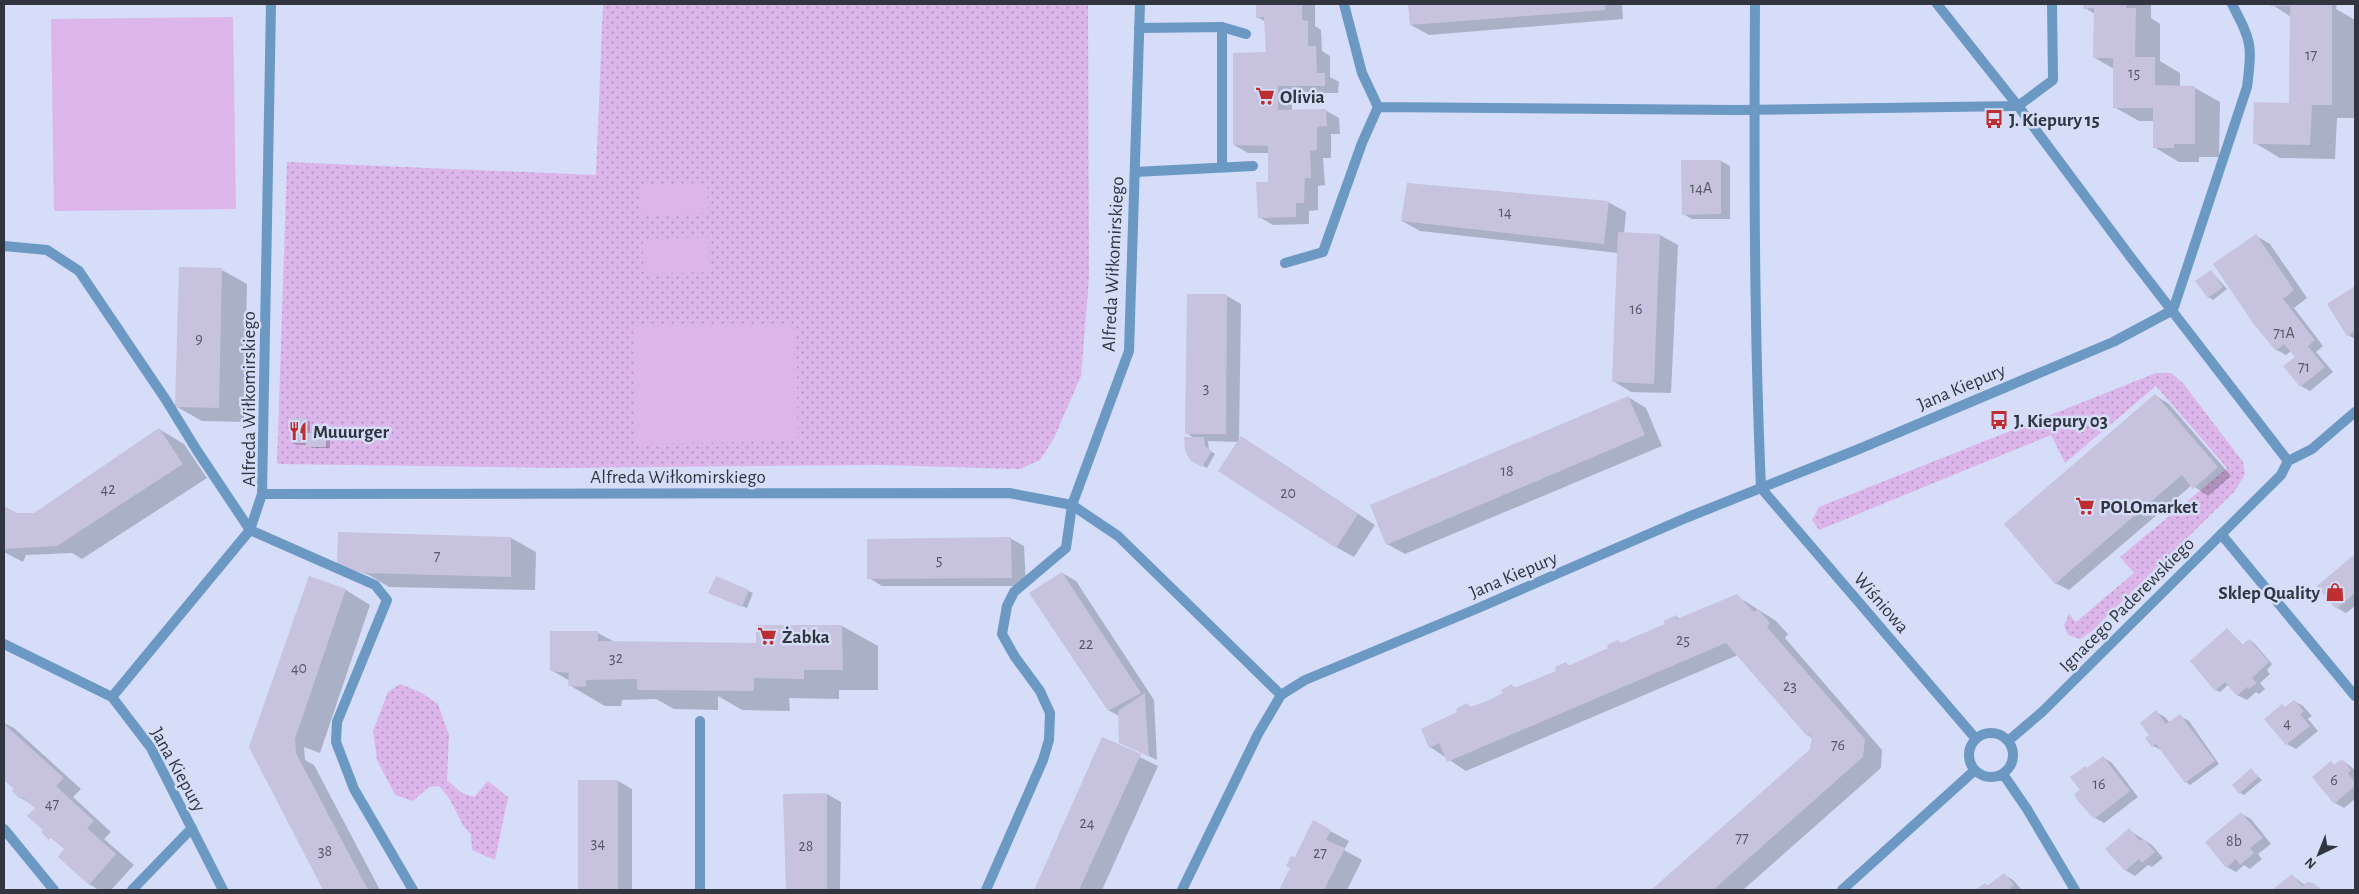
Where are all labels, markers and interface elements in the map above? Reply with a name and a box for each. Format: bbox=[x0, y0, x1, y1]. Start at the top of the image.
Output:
house number: 17 bbox=[2305, 47, 2317, 63]
house number: 15 bbox=[2128, 65, 2140, 81]
supermarket icon: Olivia bbox=[1254, 85, 1276, 107]
place label: Olivia bbox=[1280, 88, 1325, 107]
bus stop icon: J. Kiepury 15 bbox=[1983, 108, 2005, 130]
place label: J. Kiepury 15 bbox=[2009, 111, 2100, 130]
street label: Alfreda Wiłkomirskiego bbox=[1099, 176, 1128, 352]
house number: 14A bbox=[1690, 180, 1712, 196]
house number: 14 bbox=[1498, 204, 1512, 220]
house number: 16 bbox=[1629, 301, 1643, 317]
street label: Alfreda Wiłkomirskiego bbox=[240, 311, 259, 487]
house number: 71A bbox=[2273, 325, 2295, 341]
house number: 9 bbox=[195, 331, 203, 347]
house number: 71 bbox=[2298, 359, 2310, 375]
street label: Jana Kiepury bbox=[1915, 360, 2008, 414]
house number: 3 bbox=[1203, 380, 1209, 396]
bus stop icon: J. Kiepury 03 bbox=[1988, 409, 2010, 431]
place label: J. Kiepury 03 bbox=[2014, 412, 2108, 431]
restaurant icon: Muuurger bbox=[287, 420, 309, 442]
place label: Muuurger bbox=[313, 423, 389, 442]
house number: 18 bbox=[1500, 463, 1514, 479]
street label: Alfreda Wiłkomirskiego bbox=[590, 468, 766, 487]
house number: 42 bbox=[101, 481, 115, 497]
house number: 20 bbox=[1280, 485, 1296, 501]
supermarket icon: POLOmarket bbox=[2074, 495, 2096, 517]
place label: POLOmarket bbox=[2100, 498, 2198, 517]
street label: Ignacego Paderewskiego bbox=[2056, 534, 2198, 676]
house number: 7 bbox=[434, 548, 441, 564]
street label: Jana Kiepury bbox=[1467, 548, 1560, 602]
house number: 5 bbox=[936, 552, 942, 568]
street label: Wiśniowa bbox=[1850, 569, 1912, 637]
shop icon: Sklep Quality bbox=[2324, 581, 2346, 603]
place label: Sklep Quality bbox=[2218, 584, 2320, 603]
supermarket icon: Żabka bbox=[756, 625, 778, 647]
place label: Żabka bbox=[782, 626, 830, 647]
house number: 25 bbox=[1676, 632, 1690, 648]
house number: 22 bbox=[1079, 636, 1093, 652]
house number: 32 bbox=[609, 650, 623, 666]
house number: 40 bbox=[291, 660, 307, 676]
house number: 23 bbox=[1783, 678, 1797, 694]
house number: 4 bbox=[2283, 715, 2291, 731]
street label: Jana Kiepury bbox=[147, 724, 209, 815]
house number: 76 bbox=[1831, 737, 1845, 753]
house number: 6 bbox=[2330, 772, 2338, 788]
house number: 16 bbox=[2092, 776, 2106, 792]
house number: 47 bbox=[45, 796, 60, 812]
house number: 24 bbox=[1080, 815, 1095, 831]
north arrow bbox=[2294, 829, 2344, 879]
house number: 77 bbox=[1735, 830, 1749, 846]
house number: 8b bbox=[2226, 833, 2242, 849]
house number: 34 bbox=[591, 835, 605, 851]
house number: 28 bbox=[799, 838, 813, 854]
house number: 38 bbox=[318, 843, 332, 859]
house number: 27 bbox=[1313, 845, 1327, 861]
text: N bbox=[2302, 854, 2319, 871]

